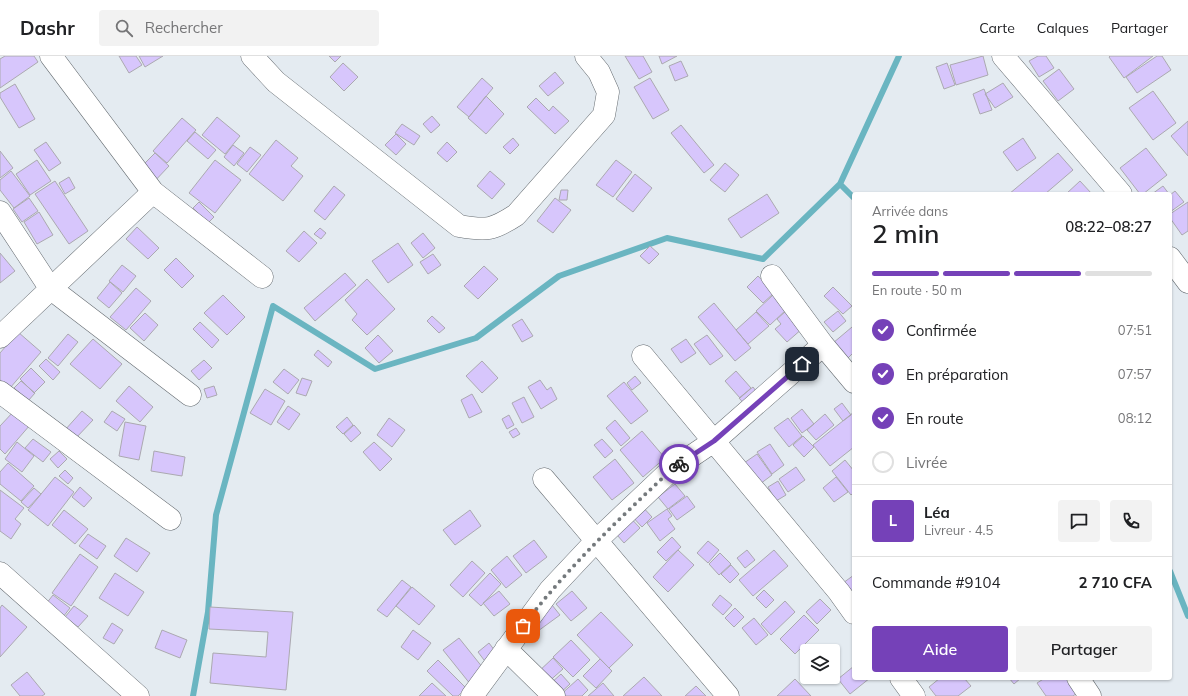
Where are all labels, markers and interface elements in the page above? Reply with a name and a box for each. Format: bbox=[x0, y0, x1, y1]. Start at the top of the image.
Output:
search box bbox=[99, 10, 379, 46]
text: Dashr bbox=[20, 16, 75, 40]
icon: search bbox=[113, 17, 135, 39]
text: Rechercher bbox=[145, 18, 223, 37]
text: Carte bbox=[979, 19, 1015, 37]
text: Calques bbox=[1037, 19, 1089, 37]
text: Partager bbox=[1111, 19, 1168, 37]
text: Arrivée dans bbox=[872, 203, 948, 219]
text: 2 min bbox=[872, 217, 940, 250]
text: 08:22–08:27 bbox=[1065, 217, 1152, 236]
text: En route · 50 m bbox=[872, 282, 962, 298]
icon: check bbox=[872, 319, 894, 341]
text: Confirmée bbox=[906, 321, 977, 340]
text: 07:51 bbox=[1118, 322, 1152, 338]
pin bbox=[785, 347, 819, 381]
icon: home bbox=[791, 353, 813, 375]
icon: check bbox=[872, 363, 894, 385]
text: En préparation bbox=[906, 365, 1009, 384]
text: 07:57 bbox=[1118, 366, 1152, 382]
icon: check bbox=[872, 407, 894, 429]
text: En route bbox=[906, 409, 963, 428]
text: 08:12 bbox=[1118, 410, 1152, 426]
courier bbox=[659, 444, 699, 484]
icon: bike bbox=[668, 453, 690, 475]
text: Livrée bbox=[906, 453, 947, 472]
button: chat bbox=[1058, 500, 1100, 542]
button: phone bbox=[1110, 500, 1152, 542]
text: Léa bbox=[924, 503, 950, 522]
text: L bbox=[889, 511, 897, 530]
text: Livreur · 4.5 bbox=[924, 522, 993, 538]
text: Commande #9104 bbox=[872, 573, 1001, 592]
text: 2 710 CFA bbox=[1078, 573, 1152, 592]
pin bbox=[506, 609, 540, 643]
icon: bag bbox=[512, 615, 534, 637]
button: Aide bbox=[872, 626, 1008, 672]
button: Partager bbox=[1016, 626, 1152, 672]
map controls bbox=[800, 644, 840, 684]
button: layers bbox=[800, 644, 840, 684]

